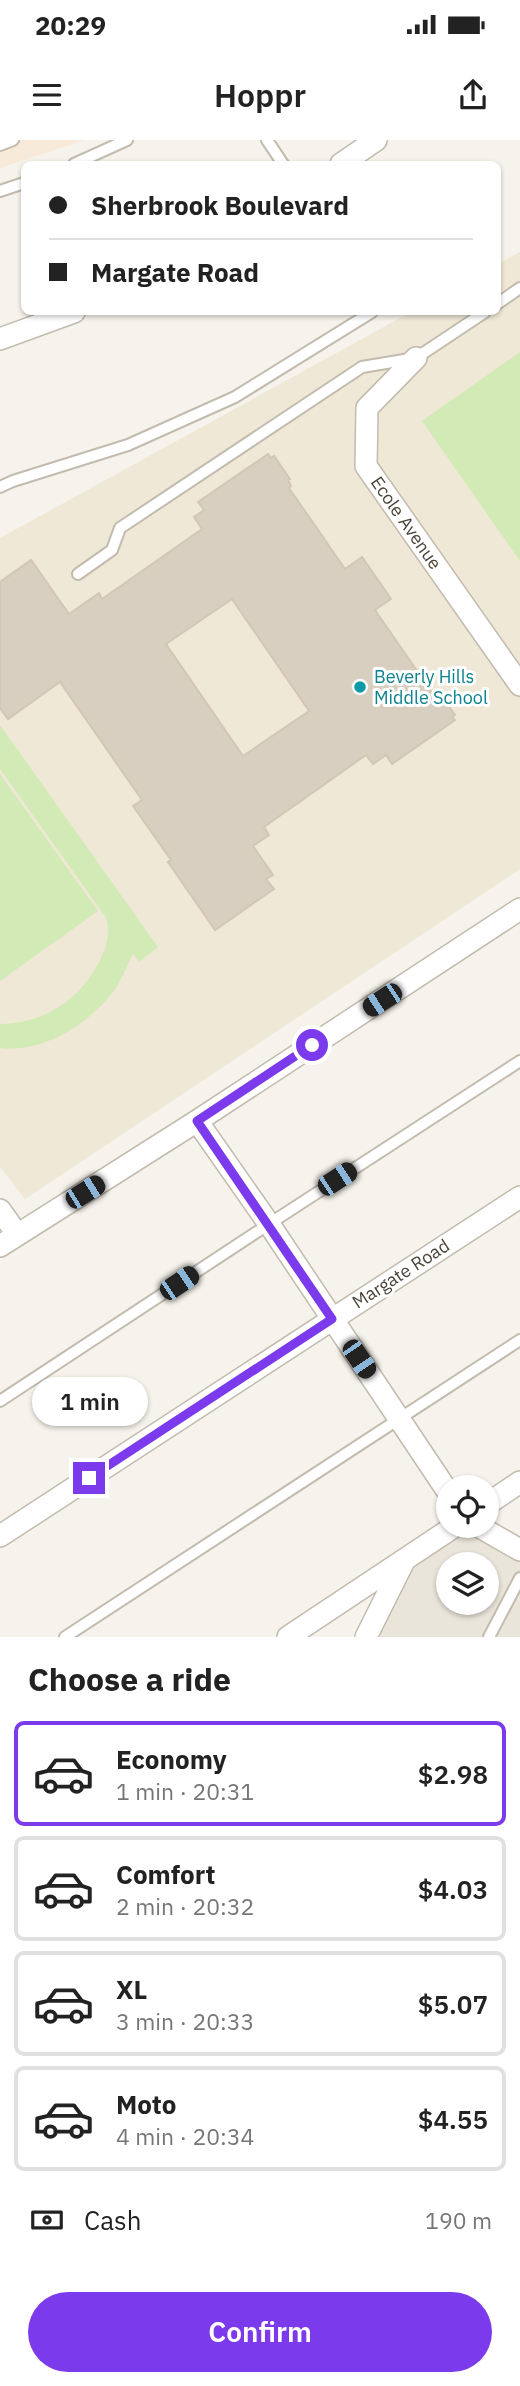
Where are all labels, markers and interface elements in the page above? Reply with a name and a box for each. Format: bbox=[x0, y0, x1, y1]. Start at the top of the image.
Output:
text: 20:29 bbox=[35, 8, 106, 42]
text: Hoppr bbox=[214, 74, 306, 116]
icon: menu bbox=[28, 76, 66, 114]
icon: share bbox=[454, 76, 492, 114]
text: Sherbrook Boulevard bbox=[91, 188, 349, 222]
text: Margate Road bbox=[91, 255, 259, 289]
street label: Ecole Avenue bbox=[366, 472, 447, 574]
place label: Beverly Hills Middle School bbox=[374, 665, 488, 709]
marker: Beverly Hills Middle School bbox=[352, 679, 368, 695]
car bbox=[359, 980, 406, 1020]
route start bbox=[296, 1029, 328, 1061]
car bbox=[314, 1159, 361, 1199]
car bbox=[62, 1172, 109, 1212]
street label: Margate Road bbox=[348, 1234, 454, 1314]
car bbox=[156, 1263, 203, 1303]
car bbox=[339, 1336, 380, 1382]
callout: 1 min bbox=[31, 1376, 147, 1426]
text: 1 min bbox=[60, 1386, 120, 1416]
route end bbox=[73, 1462, 105, 1494]
map controls bbox=[436, 1475, 499, 1615]
button: locate bbox=[436, 1475, 499, 1538]
button: layers bbox=[436, 1552, 499, 1615]
text: Choose a ride bbox=[28, 1658, 231, 1700]
icon: car bbox=[32, 1742, 95, 1805]
text: Economy bbox=[116, 1742, 227, 1776]
text: $2.98 bbox=[418, 1757, 488, 1791]
text: 1 min · 20:31 bbox=[116, 1776, 254, 1806]
icon: car bbox=[32, 1857, 95, 1920]
text: Comfort bbox=[116, 1857, 215, 1891]
text: $4.03 bbox=[418, 1872, 488, 1906]
text: 2 min · 20:32 bbox=[116, 1891, 254, 1921]
icon: car bbox=[32, 1972, 95, 2035]
text: XL bbox=[116, 1972, 147, 2006]
text: $5.07 bbox=[418, 1987, 488, 2021]
text: 3 min · 20:33 bbox=[116, 2006, 254, 2036]
icon: car bbox=[32, 2087, 95, 2150]
text: Moto bbox=[116, 2087, 176, 2121]
text: $4.55 bbox=[418, 2102, 488, 2136]
text: 4 min · 20:34 bbox=[116, 2121, 254, 2151]
icon: cash bbox=[28, 2201, 66, 2239]
text: Cash bbox=[84, 2203, 141, 2237]
text: 190 m bbox=[425, 2205, 492, 2235]
button: Confirm bbox=[28, 2292, 492, 2372]

